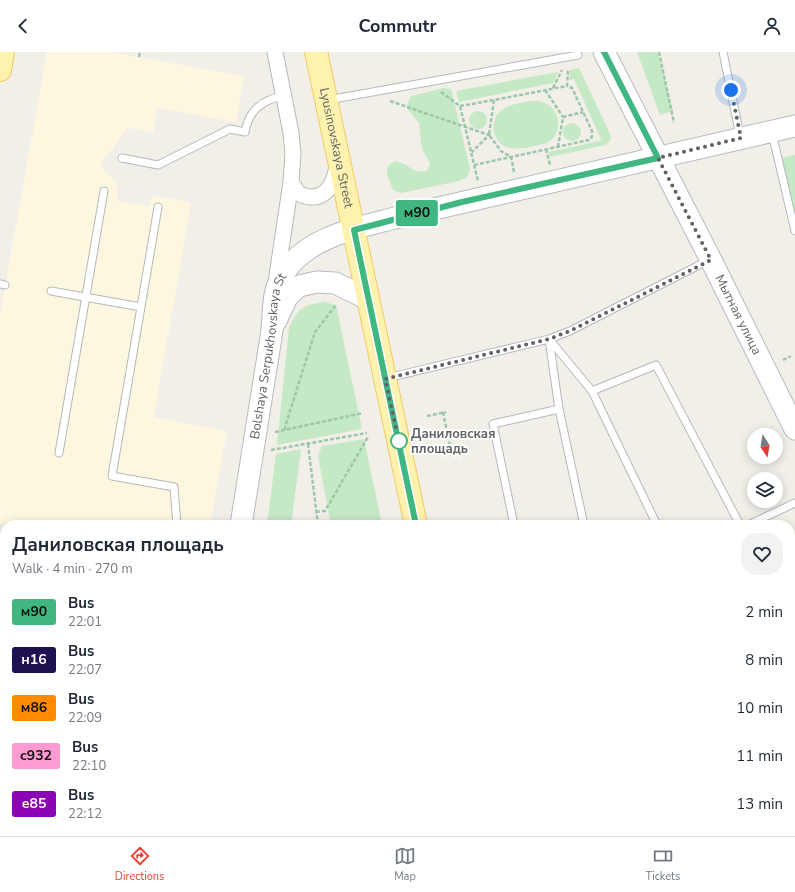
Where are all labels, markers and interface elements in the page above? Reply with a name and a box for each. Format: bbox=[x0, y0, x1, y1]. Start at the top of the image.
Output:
text: Commutr bbox=[359, 14, 436, 38]
icon: back bbox=[12, 15, 34, 37]
icon: person bbox=[761, 15, 783, 37]
your location bbox=[721, 80, 741, 100]
street label: Lyusinovskaya Street bbox=[315, 86, 358, 210]
line badge: м90 bbox=[394, 200, 440, 226]
text: м90 bbox=[404, 203, 430, 222]
street label: Bolshaya Serpukhovskaya St bbox=[246, 269, 291, 441]
street label: Мытная улица bbox=[711, 271, 766, 358]
place label: Даниловская площадь bbox=[411, 425, 495, 458]
north arrow bbox=[747, 428, 783, 464]
map controls bbox=[747, 428, 783, 508]
marker: Даниловская площадь bbox=[390, 432, 408, 450]
button: layers bbox=[747, 472, 783, 508]
text: Даниловская площадь bbox=[12, 532, 224, 558]
button: heart bbox=[741, 533, 783, 575]
text: Walk · 4 min · 270 m bbox=[12, 560, 133, 578]
text: Bus bbox=[68, 593, 94, 613]
text: м90 bbox=[21, 602, 47, 621]
text: 2 min bbox=[745, 602, 783, 622]
text: 22:01 bbox=[68, 613, 102, 631]
text: Bus bbox=[68, 641, 94, 661]
text: н16 bbox=[21, 650, 47, 669]
text: 8 min bbox=[745, 650, 783, 670]
text: 22:07 bbox=[68, 661, 102, 679]
text: Bus bbox=[68, 689, 94, 709]
text: м86 bbox=[21, 698, 47, 717]
text: 10 min bbox=[736, 698, 783, 718]
text: 22:09 bbox=[68, 709, 102, 727]
text: Bus bbox=[72, 737, 98, 757]
text: с932 bbox=[20, 746, 52, 765]
text: 11 min bbox=[736, 746, 783, 766]
text: 22:10 bbox=[72, 757, 106, 775]
text: Bus bbox=[68, 785, 94, 805]
text: е85 bbox=[22, 794, 46, 813]
text: 13 min bbox=[736, 794, 783, 814]
text: 22:12 bbox=[68, 805, 102, 823]
tab: Directions bbox=[115, 845, 164, 884]
tab: Map bbox=[394, 845, 416, 884]
tab: Tickets bbox=[646, 845, 680, 884]

